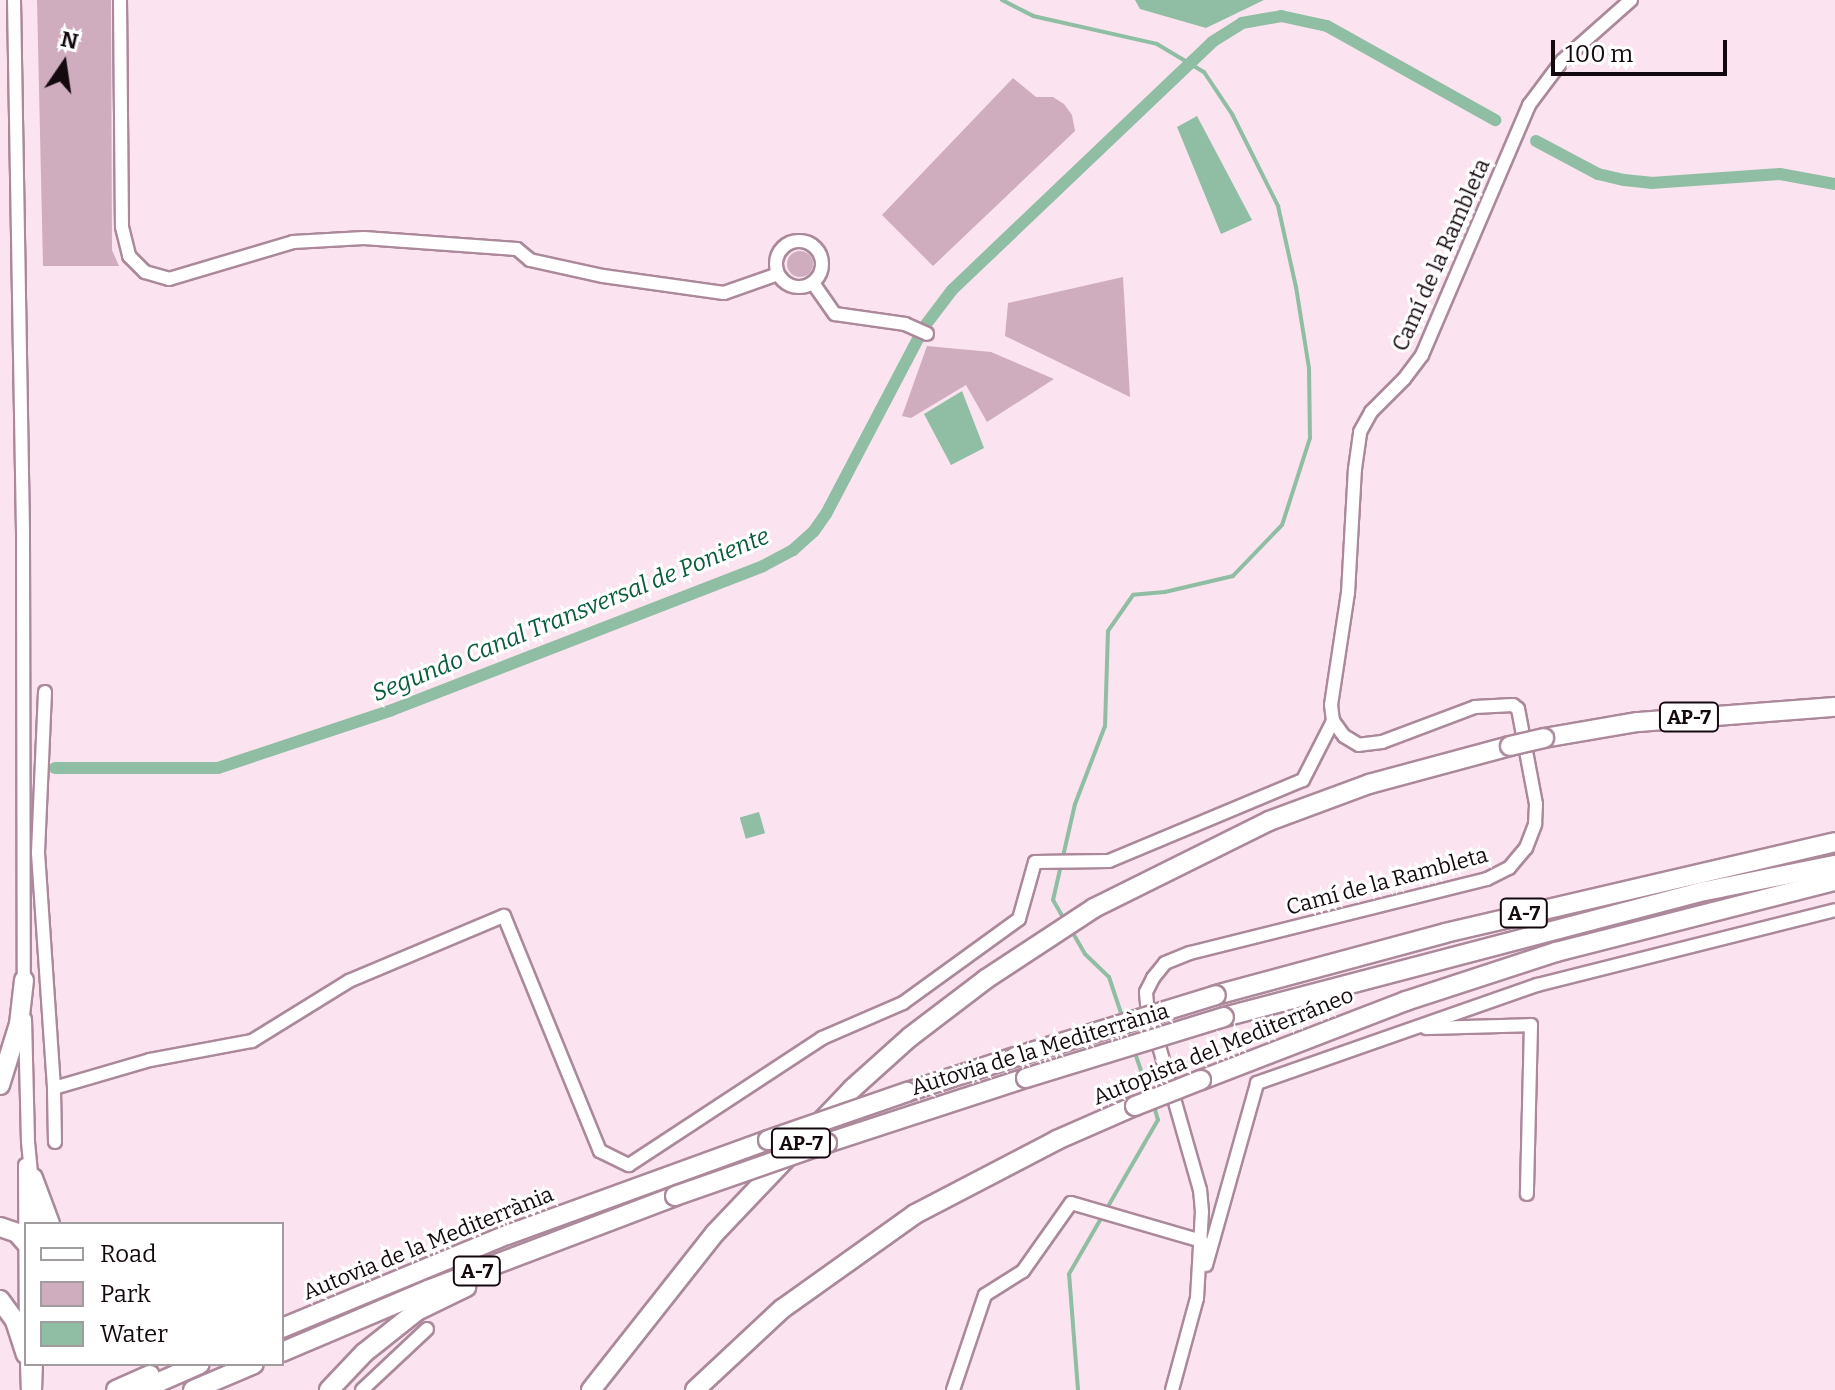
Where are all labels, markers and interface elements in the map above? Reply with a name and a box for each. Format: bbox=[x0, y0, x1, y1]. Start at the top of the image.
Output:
north arrow bbox=[24, 24, 104, 104]
scale bar bbox=[1555, 24, 1731, 74]
text: N bbox=[58, 25, 81, 55]
text: 100 m bbox=[1565, 40, 1633, 68]
street label: Camí de la Rambleta bbox=[1387, 155, 1495, 355]
water label: Segundo Canal Transversal de Poniente bbox=[368, 522, 774, 708]
road number: AP-7 bbox=[1657, 701, 1721, 733]
street label: Camí de la Rambleta bbox=[1283, 841, 1491, 921]
road number: A-7 bbox=[1498, 897, 1550, 929]
street label: Autopista del Mediterráneo bbox=[1089, 982, 1357, 1110]
street label: Autovia de la Mediterrània bbox=[908, 997, 1172, 1101]
road number: AP-7 bbox=[769, 1127, 833, 1159]
street label: Autovia de la Mediterrània bbox=[299, 1181, 557, 1305]
legend bbox=[24, 1222, 284, 1366]
text: Road bbox=[100, 1240, 156, 1268]
road number: A-7 bbox=[451, 1255, 503, 1287]
text: Park bbox=[100, 1280, 151, 1308]
text: Water bbox=[100, 1320, 168, 1348]

